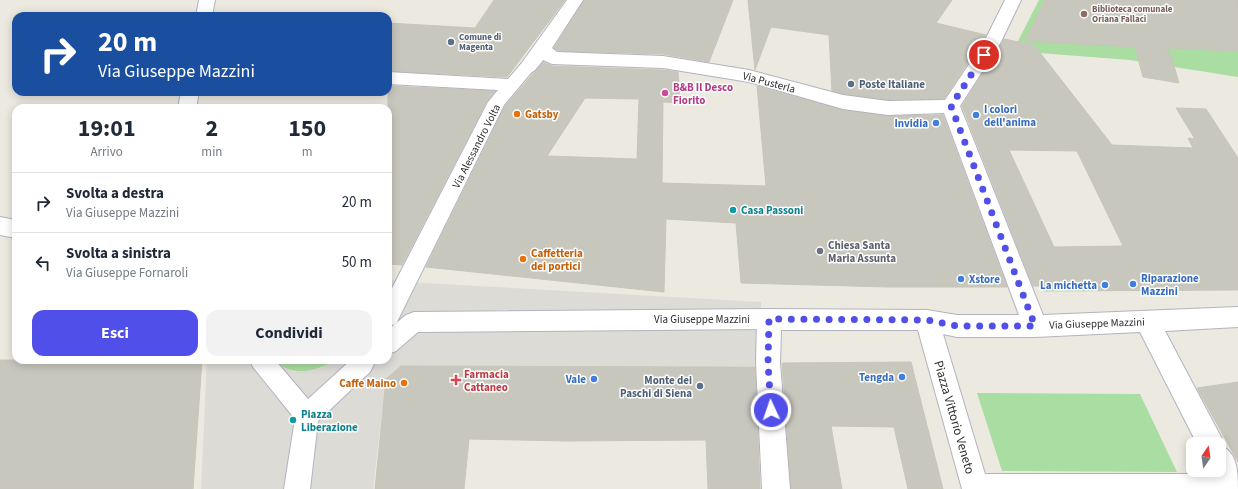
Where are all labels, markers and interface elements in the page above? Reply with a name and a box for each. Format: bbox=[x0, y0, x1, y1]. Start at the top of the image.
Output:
place label: Biblioteca comunale Oriana Fallaci bbox=[1092, 3, 1173, 26]
marker: Biblioteca comunale Oriana Fallaci bbox=[1079, 9, 1089, 19]
text: 20 m bbox=[98, 22, 157, 62]
icon: right bbox=[32, 28, 84, 80]
place label: Comune di Magenta bbox=[459, 31, 501, 54]
marker: Comune di Magenta bbox=[446, 37, 456, 47]
pin bbox=[967, 38, 1001, 72]
icon: arrive bbox=[973, 44, 995, 66]
text: Via Giuseppe Mazzini bbox=[98, 59, 255, 84]
street label: Via Pusterla bbox=[741, 68, 797, 97]
place label: Poste Italiane bbox=[859, 77, 925, 92]
marker: Poste Italiane bbox=[846, 79, 856, 89]
place label: B&B Il Desco Fiorito bbox=[673, 80, 733, 108]
marker: B&B Il Desco Fiorito bbox=[660, 88, 670, 98]
street label: Via Alessandro Volta bbox=[449, 102, 504, 191]
place label: I colori dell'anima bbox=[984, 102, 1036, 130]
place label: Gatsby bbox=[525, 107, 559, 122]
marker: Gatsby bbox=[512, 109, 522, 119]
marker: I colori dell'anima bbox=[971, 110, 981, 120]
text: 19:01 bbox=[78, 111, 136, 146]
text: 2 bbox=[206, 111, 218, 146]
text: 150 bbox=[288, 111, 326, 146]
place label: Invidia bbox=[894, 116, 928, 131]
marker: Invidia bbox=[931, 118, 941, 128]
text: Arrivo bbox=[91, 143, 123, 161]
text: min bbox=[201, 143, 222, 161]
text: m bbox=[302, 143, 313, 161]
text: Svolta a destra bbox=[66, 183, 164, 204]
icon: right bbox=[32, 192, 54, 214]
text: 20 m bbox=[342, 192, 372, 213]
place label: Casa Passoni bbox=[741, 203, 803, 218]
text: Via Giuseppe Mazzini bbox=[66, 204, 179, 222]
marker: Casa Passoni bbox=[728, 205, 738, 215]
place label: Chiesa Santa Maria Assunta bbox=[828, 238, 896, 266]
text: Svolta a sinistra bbox=[66, 243, 171, 264]
place label: Caffetteria dei portici bbox=[531, 246, 583, 274]
marker: Chiesa Santa Maria Assunta bbox=[815, 246, 825, 256]
icon: left bbox=[32, 252, 54, 274]
text: 50 m bbox=[342, 252, 372, 273]
marker: Caffetteria dei portici bbox=[518, 254, 528, 264]
text: Via Giuseppe Fornaroli bbox=[66, 264, 188, 282]
place label: Riparazione Mazzini bbox=[1141, 271, 1199, 299]
place label: Xstore bbox=[969, 272, 1000, 287]
marker: Xstore bbox=[956, 274, 966, 284]
place label: La michetta bbox=[1040, 278, 1097, 293]
marker: Riparazione Mazzini bbox=[1128, 279, 1138, 289]
marker: La michetta bbox=[1100, 280, 1110, 290]
button: Esci bbox=[32, 310, 198, 356]
button: Condividi bbox=[206, 310, 372, 356]
street label: Via Giuseppe Mazzini bbox=[654, 312, 750, 327]
street label: Via Giuseppe Mazzini bbox=[1049, 314, 1145, 333]
street label: Piazza Vittorio Veneto bbox=[929, 358, 979, 476]
place label: Farmacia Cattaneo bbox=[464, 367, 509, 395]
place label: Tengda bbox=[859, 370, 894, 385]
place label: Vale bbox=[565, 372, 586, 387]
marker: Tengda bbox=[897, 372, 907, 382]
place label: Monte dei Paschi di Siena bbox=[620, 373, 692, 401]
marker: Vale bbox=[589, 374, 599, 384]
marker: Farmacia Cattaneo bbox=[451, 375, 461, 385]
place label: Caffe Maino bbox=[339, 376, 396, 391]
marker: Caffe Maino bbox=[399, 378, 409, 388]
marker: Monte dei Paschi di Siena bbox=[695, 381, 705, 391]
position arrow bbox=[750, 389, 792, 431]
place label: Piazza Liberazione bbox=[301, 407, 358, 435]
marker: Piazza Liberazione bbox=[288, 415, 298, 425]
north arrow bbox=[1186, 437, 1226, 477]
map controls bbox=[1186, 437, 1226, 477]

